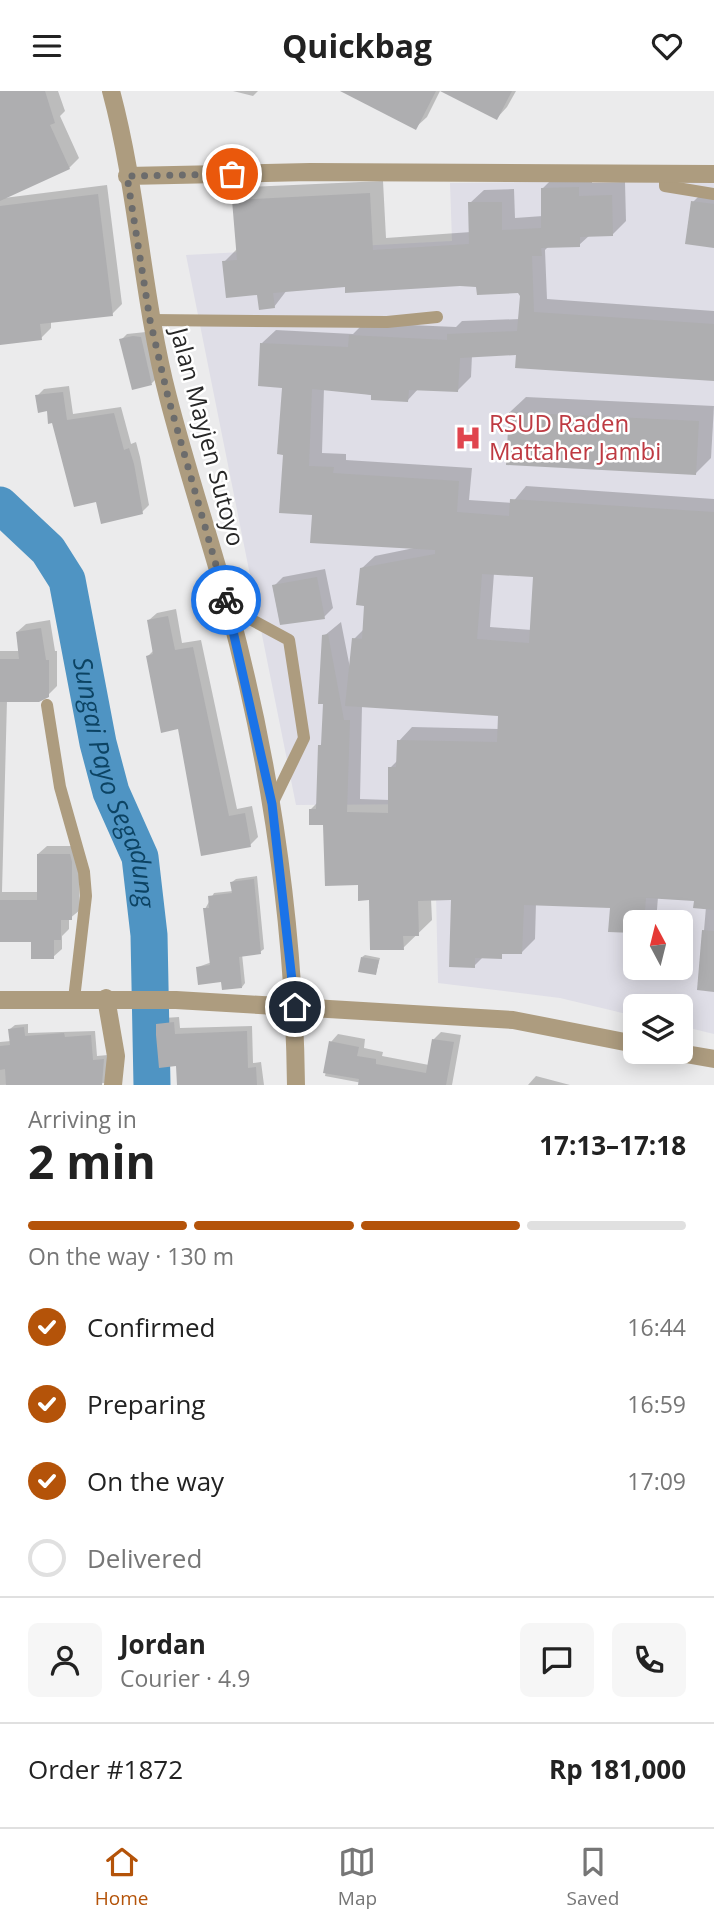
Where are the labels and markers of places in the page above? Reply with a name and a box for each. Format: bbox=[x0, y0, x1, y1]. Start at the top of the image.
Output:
pin bbox=[202, 144, 262, 204]
place label: RSUD Raden Mattaher Jambi bbox=[489, 406, 661, 467]
hospital icon: RSUD Raden Mattaher Jambi bbox=[453, 423, 483, 453]
pin bbox=[265, 977, 325, 1037]

